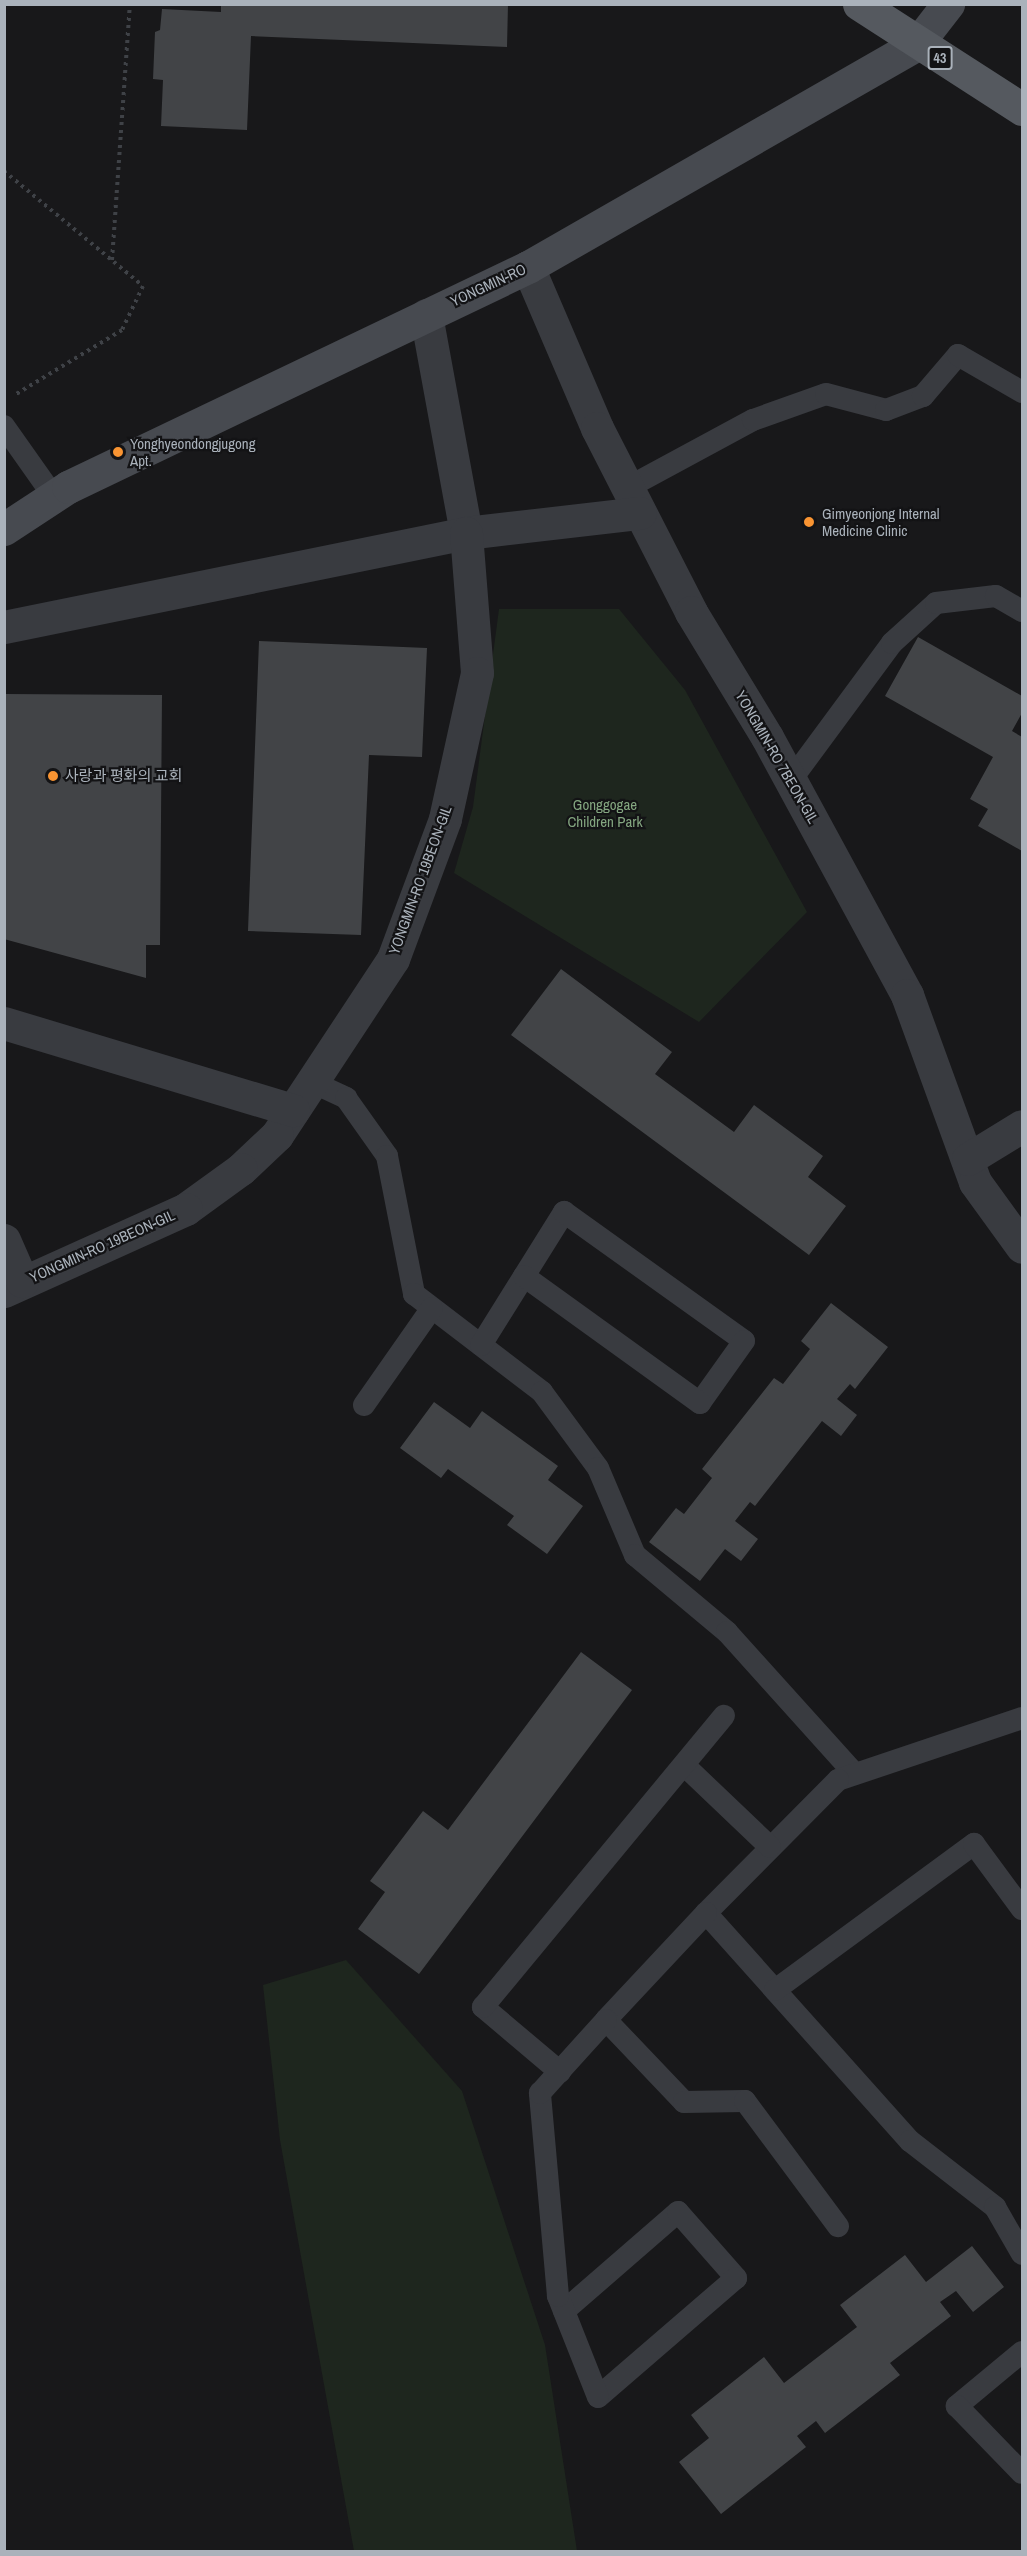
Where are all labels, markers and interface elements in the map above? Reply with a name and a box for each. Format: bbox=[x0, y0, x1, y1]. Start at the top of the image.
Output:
road number: 43 bbox=[926, 47, 954, 69]
street label: YONGMIN-RO bbox=[447, 260, 529, 310]
place label: Yonghyeondongjugong Apt. bbox=[130, 434, 256, 469]
marker: Yonghyeondongjugong Apt. bbox=[111, 445, 125, 459]
place label: Gimyeonjong Internal Medicine Clinic bbox=[822, 504, 940, 539]
marker: Gimyeonjong Internal Medicine Clinic bbox=[800, 513, 818, 531]
street label: YONGMIN-RO 7BEON-GIL bbox=[732, 687, 822, 827]
place label: 사랑과 평화의 교회 bbox=[65, 767, 182, 785]
marker: 사랑과 평화의 교회 bbox=[46, 769, 60, 783]
park label: Gonggogae Children Park bbox=[567, 795, 643, 830]
street label: YONGMIN-RO 19BEON-GIL bbox=[385, 803, 455, 957]
street label: YONGMIN-RO 19BEON-GIL bbox=[27, 1206, 177, 1286]

